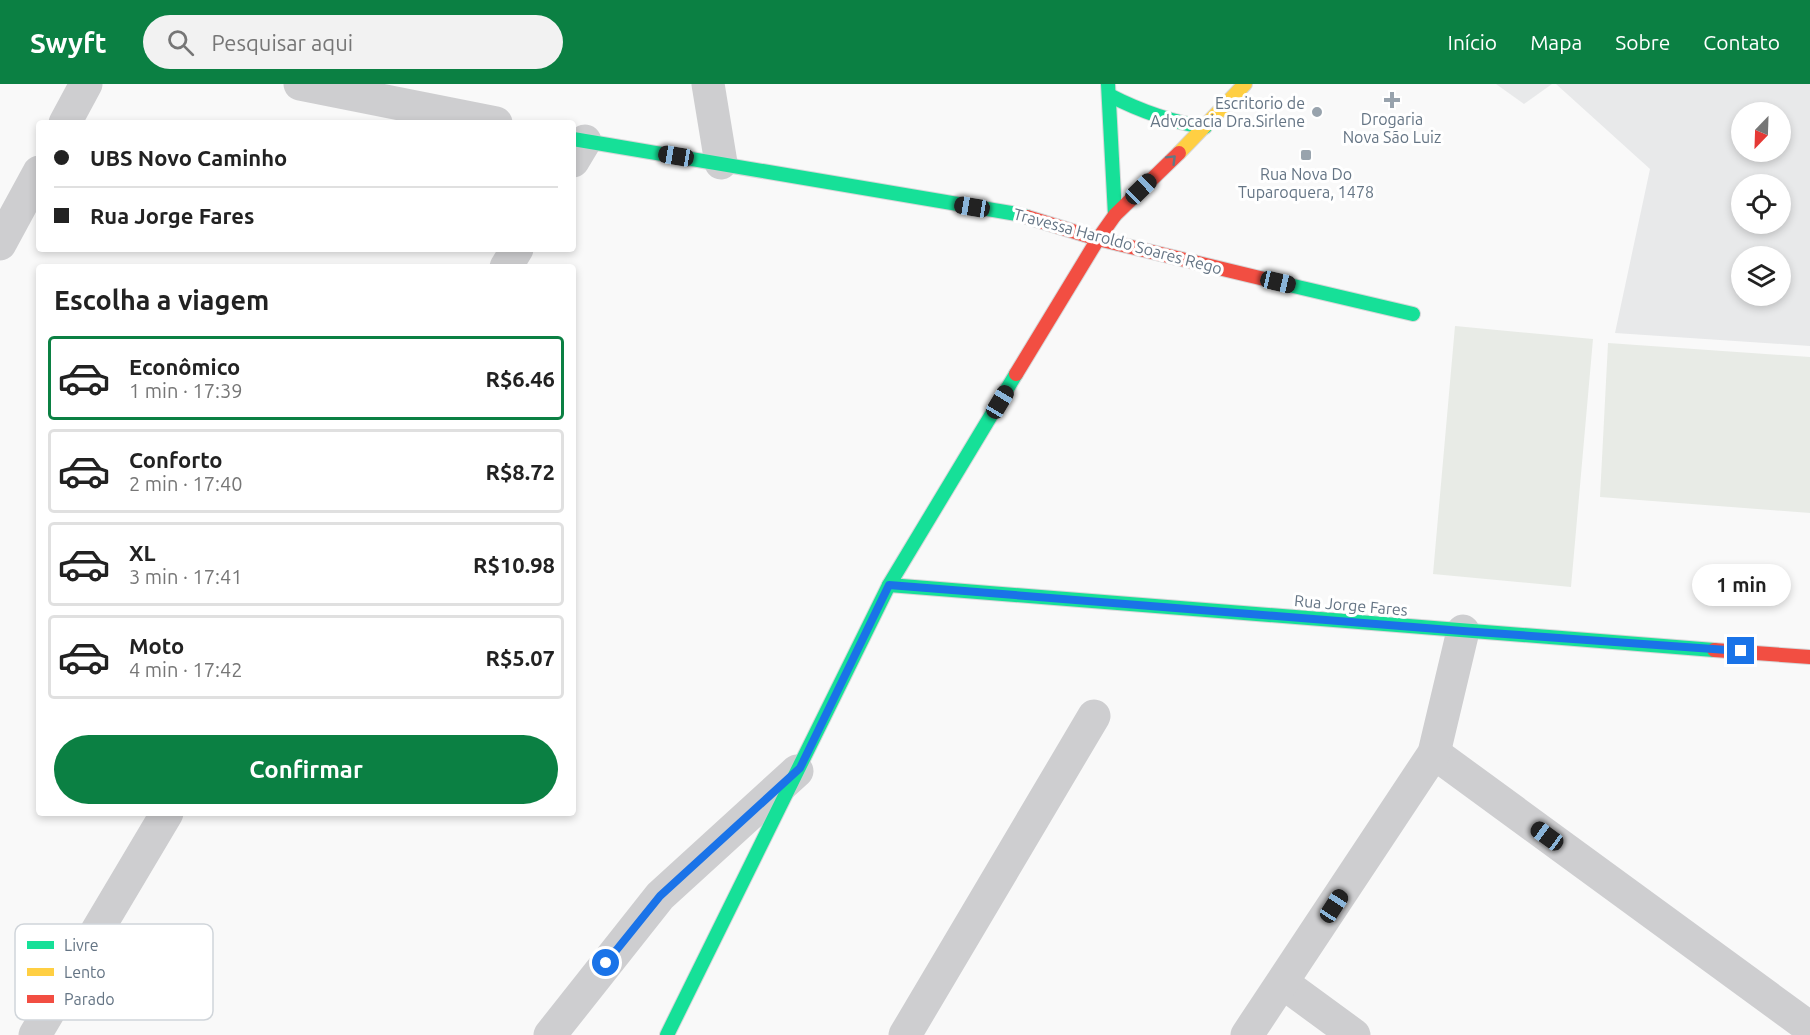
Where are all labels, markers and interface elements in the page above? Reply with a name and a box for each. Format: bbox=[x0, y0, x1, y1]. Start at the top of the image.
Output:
search box bbox=[143, 15, 563, 69]
icon: search bbox=[164, 26, 197, 59]
text: Swyft bbox=[30, 27, 107, 58]
text: Pesquisar aqui bbox=[212, 30, 353, 55]
text: Início bbox=[1448, 30, 1497, 54]
text: Mapa bbox=[1530, 30, 1582, 54]
text: Sobre bbox=[1615, 30, 1670, 54]
text: Contato bbox=[1703, 30, 1780, 54]
marker: Drogaria Nova São Luiz bbox=[1385, 93, 1399, 107]
place label: Escritorio de Advocacia Dra.Sirlene bbox=[1150, 94, 1305, 130]
north arrow bbox=[1731, 102, 1791, 162]
map controls bbox=[1731, 102, 1791, 306]
marker: Escritorio de Advocacia Dra.Sirlene bbox=[1310, 105, 1324, 119]
place label: Drogaria Nova São Luiz bbox=[1343, 110, 1441, 146]
car bbox=[657, 144, 695, 168]
text: UBS Novo Caminho bbox=[90, 145, 287, 170]
marker: Rua Nova Do Tuparoquera, 1478 bbox=[1299, 148, 1313, 162]
one-way arrow bbox=[1164, 156, 1175, 167]
place label: Rua Nova Do Tuparoquera, 1478 bbox=[1238, 165, 1374, 201]
car bbox=[1122, 170, 1160, 208]
button: locate bbox=[1731, 174, 1791, 234]
car bbox=[953, 195, 991, 219]
text: Rua Jorge Fares bbox=[90, 203, 254, 228]
street label: Travessa Haroldo Soares Rego bbox=[1012, 204, 1224, 278]
button: layers bbox=[1731, 246, 1791, 306]
car bbox=[1258, 269, 1298, 295]
text: Escolha a viagem bbox=[54, 285, 269, 315]
icon: car bbox=[57, 351, 111, 405]
text: Econômico bbox=[129, 354, 240, 379]
text: R$6.46 bbox=[486, 366, 555, 391]
text: 1 min · 17:39 bbox=[129, 379, 243, 402]
car bbox=[983, 382, 1017, 422]
icon: car bbox=[57, 444, 111, 498]
text: Conforto bbox=[129, 447, 223, 472]
text: R$8.72 bbox=[486, 459, 555, 484]
text: 2 min · 17:40 bbox=[129, 472, 243, 495]
icon: car bbox=[57, 537, 111, 591]
text: XL bbox=[129, 540, 156, 565]
text: R$10.98 bbox=[473, 552, 555, 577]
callout: 1 min bbox=[1692, 564, 1790, 606]
text: 3 min · 17:41 bbox=[129, 565, 243, 588]
text: 1 min bbox=[1716, 573, 1767, 596]
street label: Rua Jorge Fares bbox=[1294, 591, 1409, 619]
icon: car bbox=[57, 630, 111, 684]
text: Moto bbox=[129, 633, 184, 658]
route end bbox=[1727, 637, 1754, 664]
text: R$5.07 bbox=[486, 645, 555, 670]
text: 4 min · 17:42 bbox=[129, 658, 243, 681]
button: Confirmar bbox=[54, 735, 558, 804]
car bbox=[1527, 818, 1567, 854]
car bbox=[1317, 886, 1351, 926]
legend bbox=[15, 924, 213, 1020]
text: Livre bbox=[64, 936, 99, 954]
route start bbox=[592, 949, 619, 976]
text: Lento bbox=[64, 963, 106, 981]
text: Parado bbox=[64, 990, 115, 1008]

